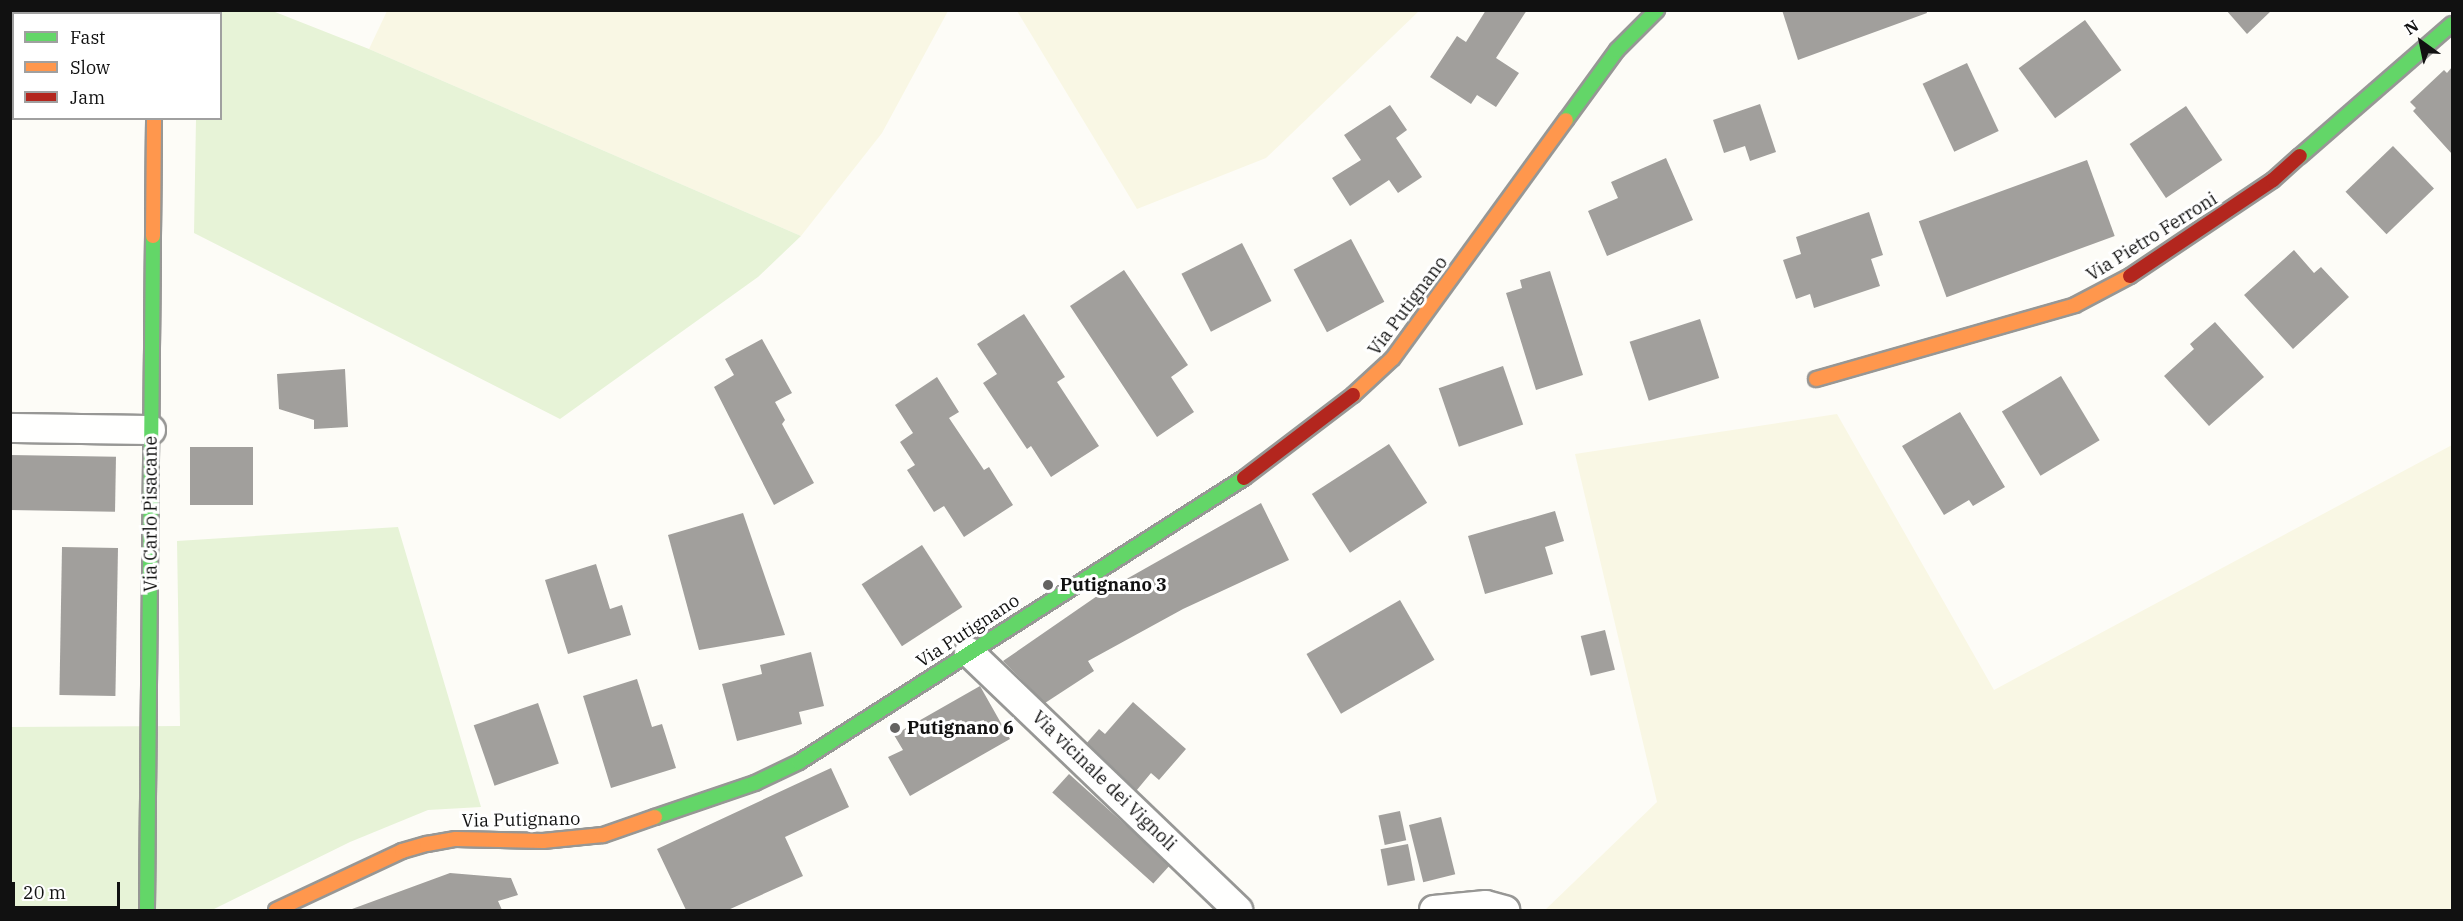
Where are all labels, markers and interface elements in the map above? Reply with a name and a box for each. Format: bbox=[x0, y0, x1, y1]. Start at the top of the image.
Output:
legend bbox=[12, 12, 222, 120]
north arrow bbox=[2391, 12, 2451, 72]
text: N bbox=[2400, 15, 2422, 39]
text: Fast bbox=[70, 26, 105, 49]
text: Slow bbox=[70, 56, 110, 79]
text: Jam bbox=[70, 86, 105, 109]
street label: Via Pietro Ferroni bbox=[2083, 188, 2221, 286]
street label: Via Putignano bbox=[1364, 252, 1452, 360]
street label: Via Carlo Pisacane bbox=[140, 436, 162, 592]
place label: Putignano 3 bbox=[1060, 574, 1167, 596]
marker: Putignano 3 bbox=[1041, 578, 1055, 592]
street label: Via Putignano bbox=[912, 590, 1024, 672]
street label: Via vicinale dei Vignoli bbox=[1027, 706, 1181, 856]
place label: Putignano 6 bbox=[907, 717, 1014, 739]
marker: Putignano 6 bbox=[888, 721, 902, 735]
street label: Via Putignano bbox=[462, 808, 580, 832]
scale bar bbox=[15, 870, 123, 908]
text: 20 m bbox=[23, 881, 66, 904]

